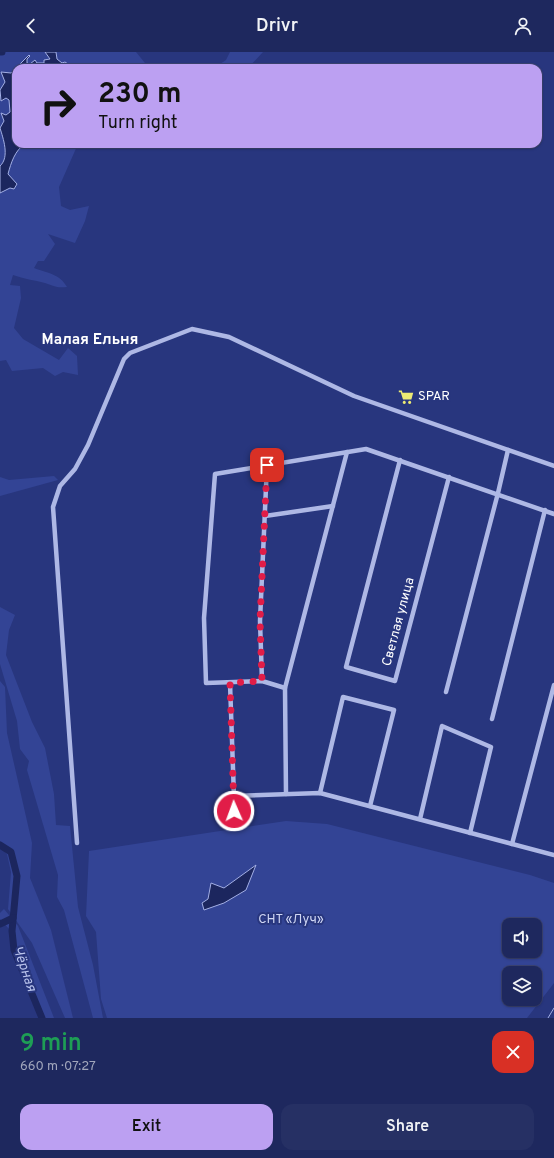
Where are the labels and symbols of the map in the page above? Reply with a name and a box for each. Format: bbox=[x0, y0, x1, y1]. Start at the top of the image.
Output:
district label: Малая Ельня bbox=[42, 331, 138, 350]
supermarket icon: SPAR bbox=[397, 388, 415, 406]
place label: SPAR bbox=[418, 389, 450, 405]
pin bbox=[250, 448, 284, 482]
street label: Светлая улица bbox=[379, 576, 419, 668]
position arrow bbox=[213, 790, 255, 832]
park label: СНТ «Луч» bbox=[258, 912, 324, 928]
water label: Чёрная bbox=[8, 944, 40, 995]

